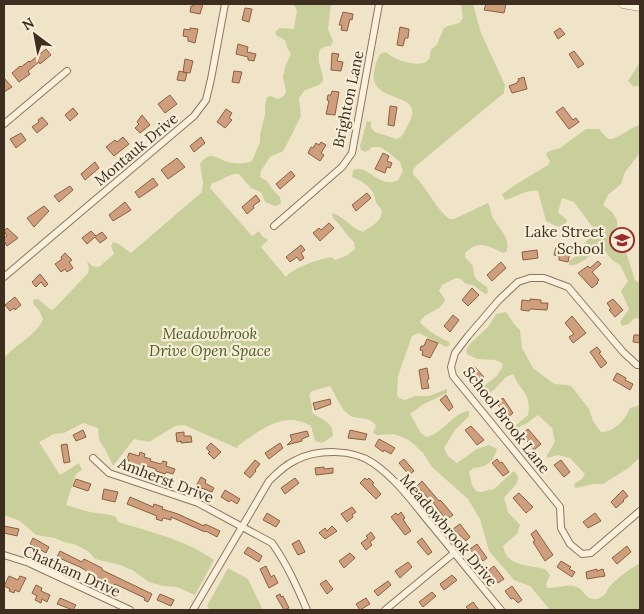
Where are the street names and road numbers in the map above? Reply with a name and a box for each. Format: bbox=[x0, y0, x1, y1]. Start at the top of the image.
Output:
street label: Brighton Lane bbox=[328, 49, 368, 149]
street label: Montauk Drive bbox=[90, 109, 182, 189]
street label: School Brook Lane bbox=[459, 363, 555, 477]
street label: Amherst Drive bbox=[115, 453, 216, 507]
street label: Meadowbrook Drive bbox=[396, 470, 502, 590]
street label: Chatham Drive bbox=[20, 541, 124, 601]

